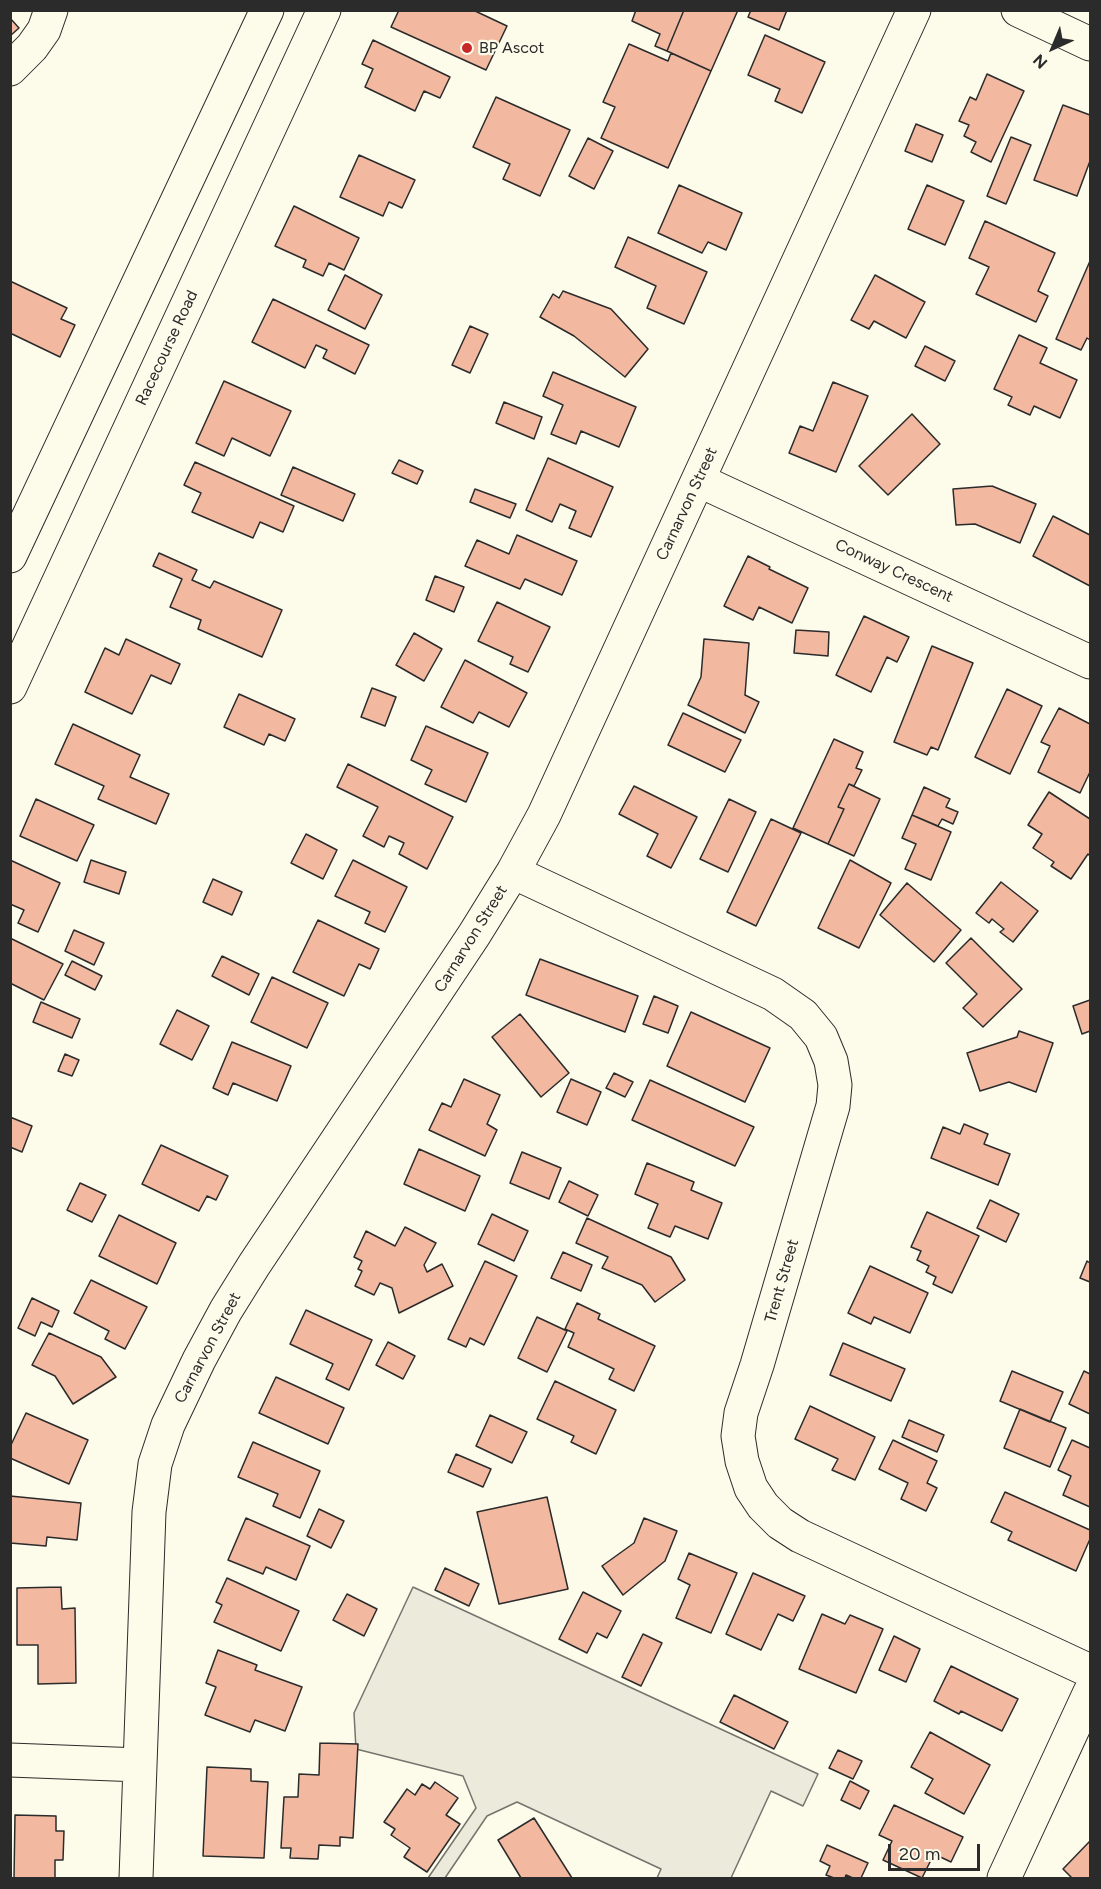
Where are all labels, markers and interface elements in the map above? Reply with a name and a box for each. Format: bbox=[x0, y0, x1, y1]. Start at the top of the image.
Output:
north arrow bbox=[1023, 18, 1083, 78]
place label: BP Ascot bbox=[479, 38, 544, 58]
marker: BP Ascot bbox=[460, 41, 474, 55]
text: N bbox=[1029, 50, 1051, 72]
street label: Racecourse Road bbox=[132, 287, 202, 409]
street label: Carnarvon Street bbox=[652, 444, 722, 564]
street label: Conway Crescent bbox=[832, 535, 956, 607]
street label: Carnarvon Street bbox=[430, 882, 512, 996]
street label: Trent Street bbox=[761, 1237, 803, 1325]
street label: Carnarvon Street bbox=[171, 1289, 245, 1407]
scale bar bbox=[891, 1832, 982, 1870]
text: 20 m bbox=[899, 1843, 940, 1865]

